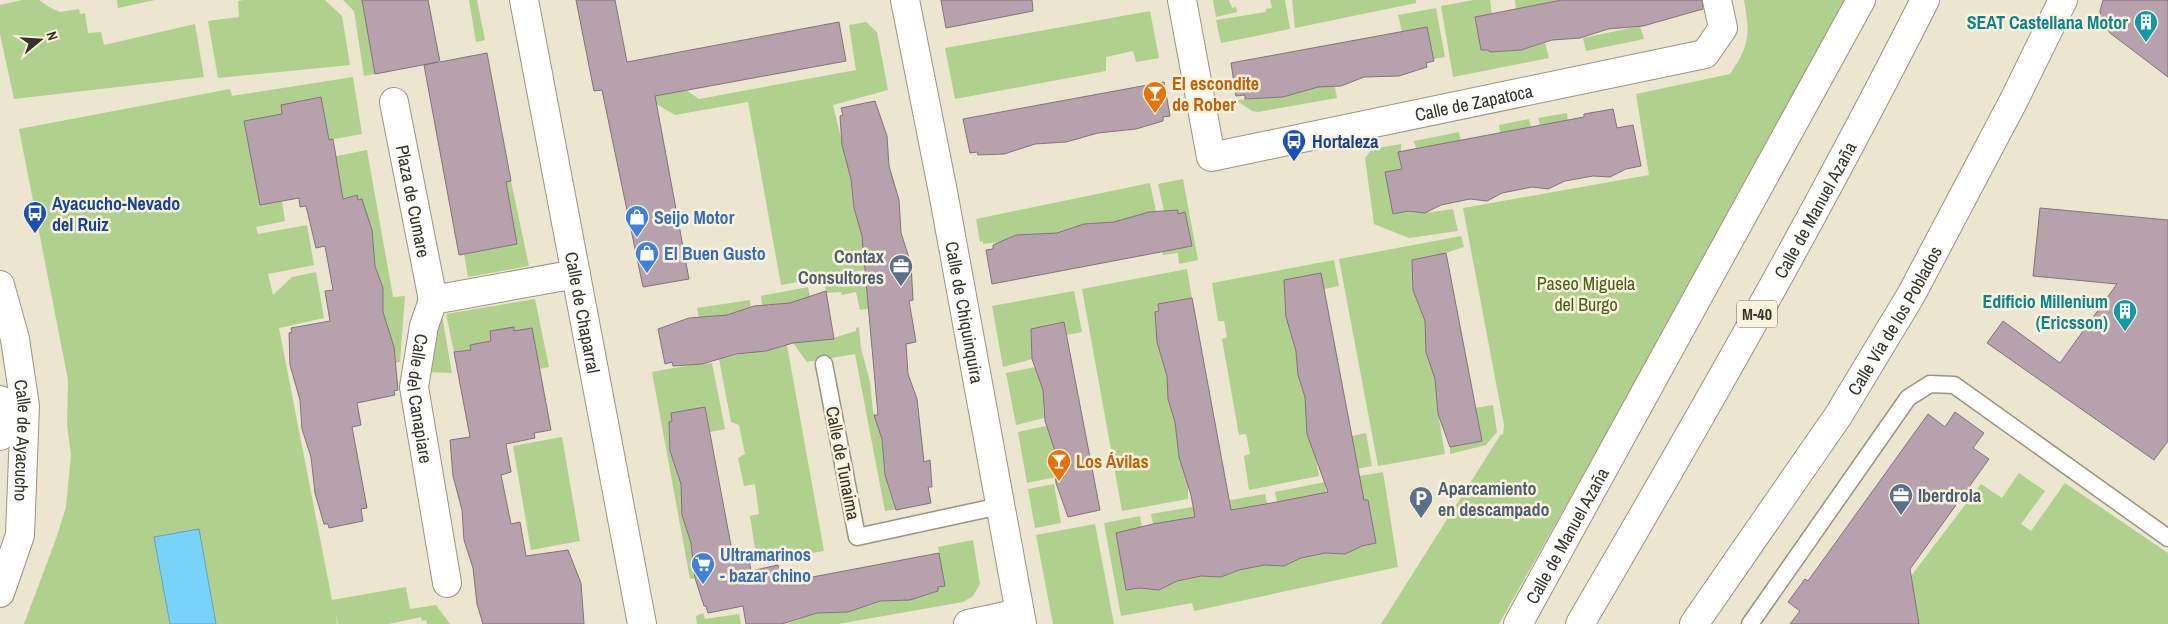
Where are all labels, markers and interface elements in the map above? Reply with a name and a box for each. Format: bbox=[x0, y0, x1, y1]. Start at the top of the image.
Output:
building icon: SEAT Castellana Motor bbox=[2133, 9, 2159, 43]
place label: SEAT Castellana Motor bbox=[1967, 10, 2128, 35]
north arrow bbox=[15, 15, 65, 65]
text: N bbox=[43, 29, 62, 43]
place label: El escondite de Rober bbox=[1172, 71, 1259, 117]
street label: Calle de Zapatoca bbox=[1412, 78, 1535, 127]
bar icon: El escondite de Rober bbox=[1142, 80, 1168, 114]
bus stop icon: Hortaleza bbox=[1281, 128, 1307, 162]
place label: Hortaleza bbox=[1312, 129, 1379, 154]
street label: Calle de Manuel Azaña bbox=[1767, 137, 1862, 283]
street label: Plaza de Cumare bbox=[390, 143, 437, 260]
place label: Ayacucho-Nevado del Ruiz bbox=[52, 191, 180, 237]
bus stop icon: Ayacucho-Nevado del Ruiz bbox=[22, 200, 48, 234]
shop icon: Seijo Motor bbox=[624, 204, 650, 238]
place label: Seijo Motor bbox=[654, 205, 735, 230]
street label: Calle de Chiquinquira bbox=[940, 239, 990, 385]
shop icon: El Buen Gusto bbox=[634, 240, 660, 274]
place label: El Buen Gusto bbox=[664, 241, 766, 266]
street label: Calle Vía de los Poblados bbox=[1841, 241, 1947, 400]
place label: Contax Consultores bbox=[798, 244, 885, 290]
street label: Calle de Chaparral bbox=[559, 250, 607, 375]
office icon: Contax Consultores bbox=[888, 253, 914, 287]
park label: Paseo Miguela del Burgo bbox=[1537, 271, 1635, 317]
place label: Edificio Millenium (Ericsson) bbox=[1983, 289, 2108, 335]
building icon: Edificio Millenium (Ericsson) bbox=[2112, 298, 2138, 332]
road number: M-40 bbox=[1737, 300, 1777, 328]
street label: Calle del Canapiare bbox=[402, 332, 439, 465]
street label: Calle de Ayacucho bbox=[9, 378, 38, 502]
street label: Calle de Tunaima bbox=[820, 404, 866, 522]
bar icon: Los Ávilas bbox=[1046, 448, 1072, 482]
place label: Los Ávilas bbox=[1076, 449, 1149, 474]
street label: Calle de Manuel Azaña bbox=[1519, 463, 1614, 608]
place label: Aparcamiento en descampado bbox=[1438, 476, 1550, 522]
office icon: Iberdrola bbox=[1888, 482, 1914, 516]
place label: Iberdrola bbox=[1918, 483, 1982, 508]
parking icon: Aparcamiento en descampado bbox=[1408, 485, 1434, 519]
place label: Ultramarinos - bazar chino bbox=[720, 542, 811, 588]
supermarket icon: Ultramarinos - bazar chino bbox=[690, 551, 716, 585]

